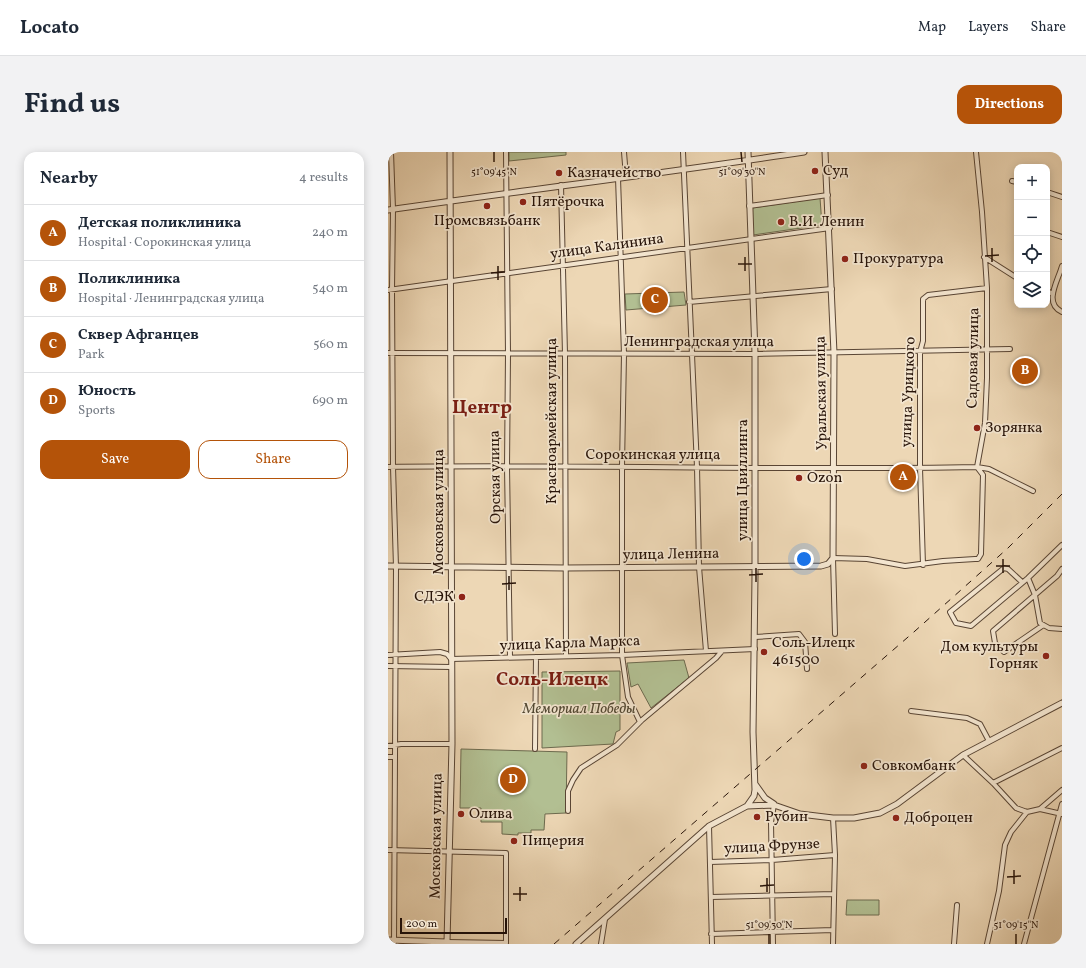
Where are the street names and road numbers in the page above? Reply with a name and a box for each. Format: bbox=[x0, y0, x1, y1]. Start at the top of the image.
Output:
street label: улица Калинина bbox=[549, 229, 665, 265]
street label: Садовая улица bbox=[963, 307, 985, 409]
street label: Ленинградская улица bbox=[624, 332, 774, 353]
street label: Уральская улица bbox=[811, 336, 833, 450]
street label: улица Урицкого bbox=[897, 336, 921, 448]
street label: Красноармейская улица bbox=[542, 338, 563, 504]
street label: улица Цвиллинга bbox=[733, 419, 754, 541]
street label: Орская улица bbox=[485, 430, 507, 524]
street label: Сорокинская улица bbox=[586, 445, 720, 466]
street label: Московская улица bbox=[429, 449, 450, 575]
street label: улица Ленина bbox=[622, 544, 720, 566]
street label: улица Карла Маркса bbox=[499, 631, 641, 657]
street label: Московская улица bbox=[425, 773, 449, 899]
street label: улица Фрунзе bbox=[723, 834, 821, 860]

